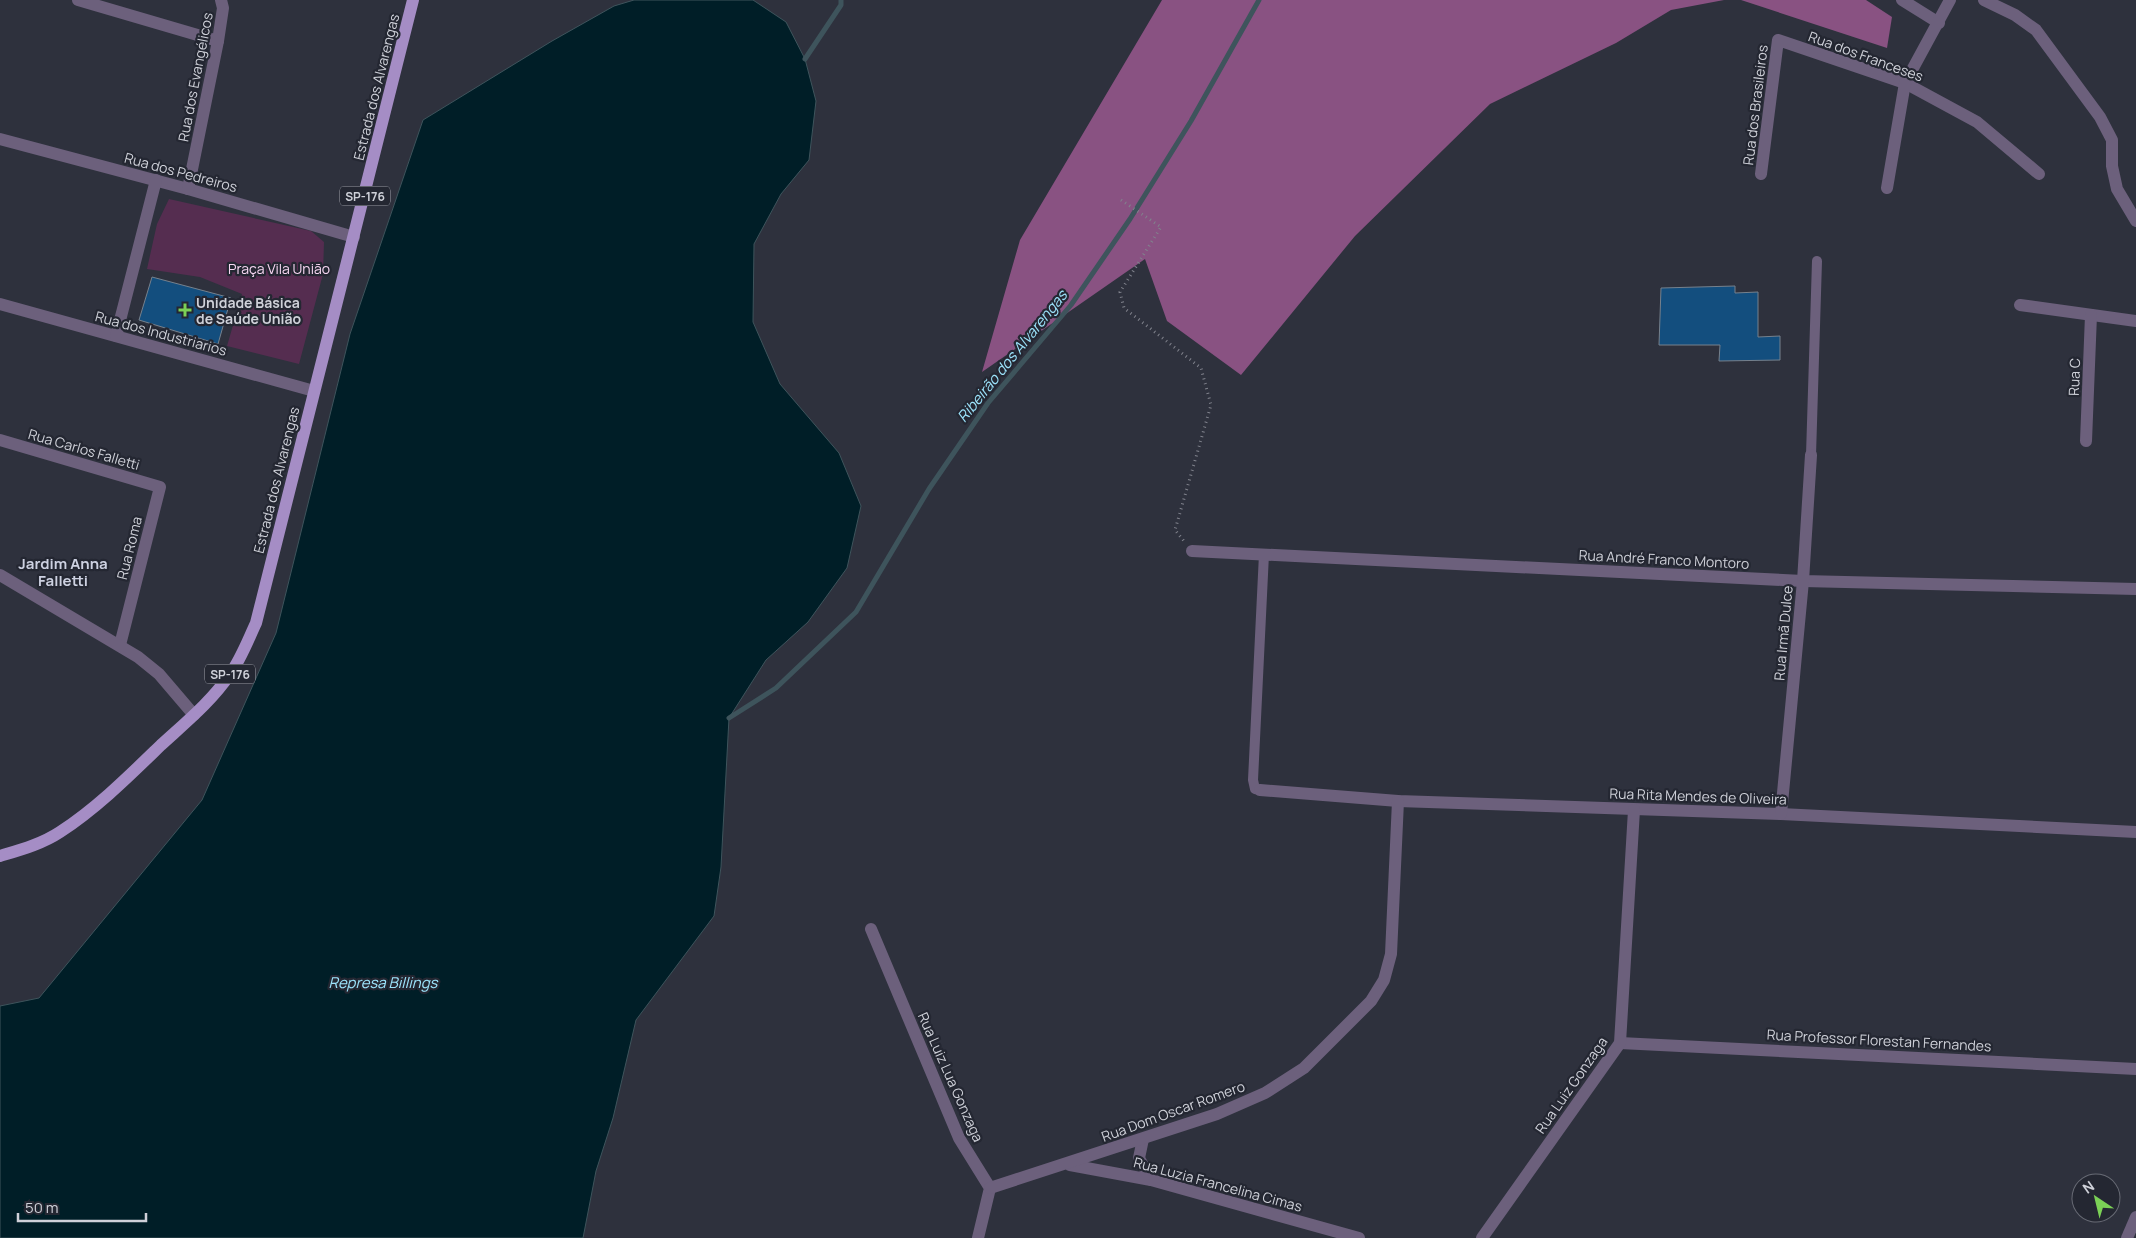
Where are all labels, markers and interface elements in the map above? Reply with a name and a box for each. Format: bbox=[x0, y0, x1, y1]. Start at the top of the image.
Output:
street label: Rua dos Evangélicos bbox=[173, 11, 217, 143]
street label: Estrada dos Alvarengas bbox=[349, 12, 403, 162]
street label: Rua dos Franceses bbox=[1806, 26, 1926, 86]
street label: Rua dos Brasileiros bbox=[1738, 44, 1772, 166]
street label: Rua dos Pedreiros bbox=[122, 148, 240, 196]
road number: SP-176 bbox=[340, 187, 390, 206]
park label: Praça Vila União bbox=[228, 259, 330, 278]
water label: Ribeirão dos Alvarengas bbox=[952, 285, 1073, 426]
place label: Unidade Básica de Saúde União bbox=[196, 293, 302, 328]
marker: Unidade Básica de Saúde União bbox=[178, 303, 192, 317]
street label: Rua dos Industriarios bbox=[93, 306, 229, 360]
street label: Rua C bbox=[2064, 358, 2084, 396]
street label: Estrada dos Alvarengas bbox=[249, 405, 303, 555]
street label: Rua Carlos Falletti bbox=[26, 424, 142, 474]
street label: Rua Roma bbox=[112, 514, 146, 582]
street label: Rua André Franco Montoro bbox=[1578, 545, 1750, 573]
district label: Jardim Anna Falletti bbox=[18, 553, 108, 591]
street label: Rua Irmã Dulce bbox=[1769, 585, 1797, 681]
road number: SP-176 bbox=[205, 664, 255, 684]
street label: Rua Rita Mendes de Oliveira bbox=[1609, 783, 1787, 809]
water label: Represa Billings bbox=[329, 972, 439, 993]
street label: Rua Luiz Lua Gonzaga bbox=[914, 1009, 988, 1145]
street label: Rua Professor Florestan Fernandes bbox=[1766, 1025, 1992, 1055]
street label: Rua Luiz Gonzaga bbox=[1531, 1033, 1611, 1137]
street label: Rua Dom Oscar Romero bbox=[1099, 1076, 1247, 1146]
street label: Rua Luzia Francelina Cimas bbox=[1132, 1152, 1304, 1216]
north arrow bbox=[2071, 1173, 2121, 1223]
text: N bbox=[2079, 1176, 2098, 1198]
scale bar bbox=[18, 1190, 145, 1222]
text: 50 m bbox=[25, 1197, 59, 1218]

